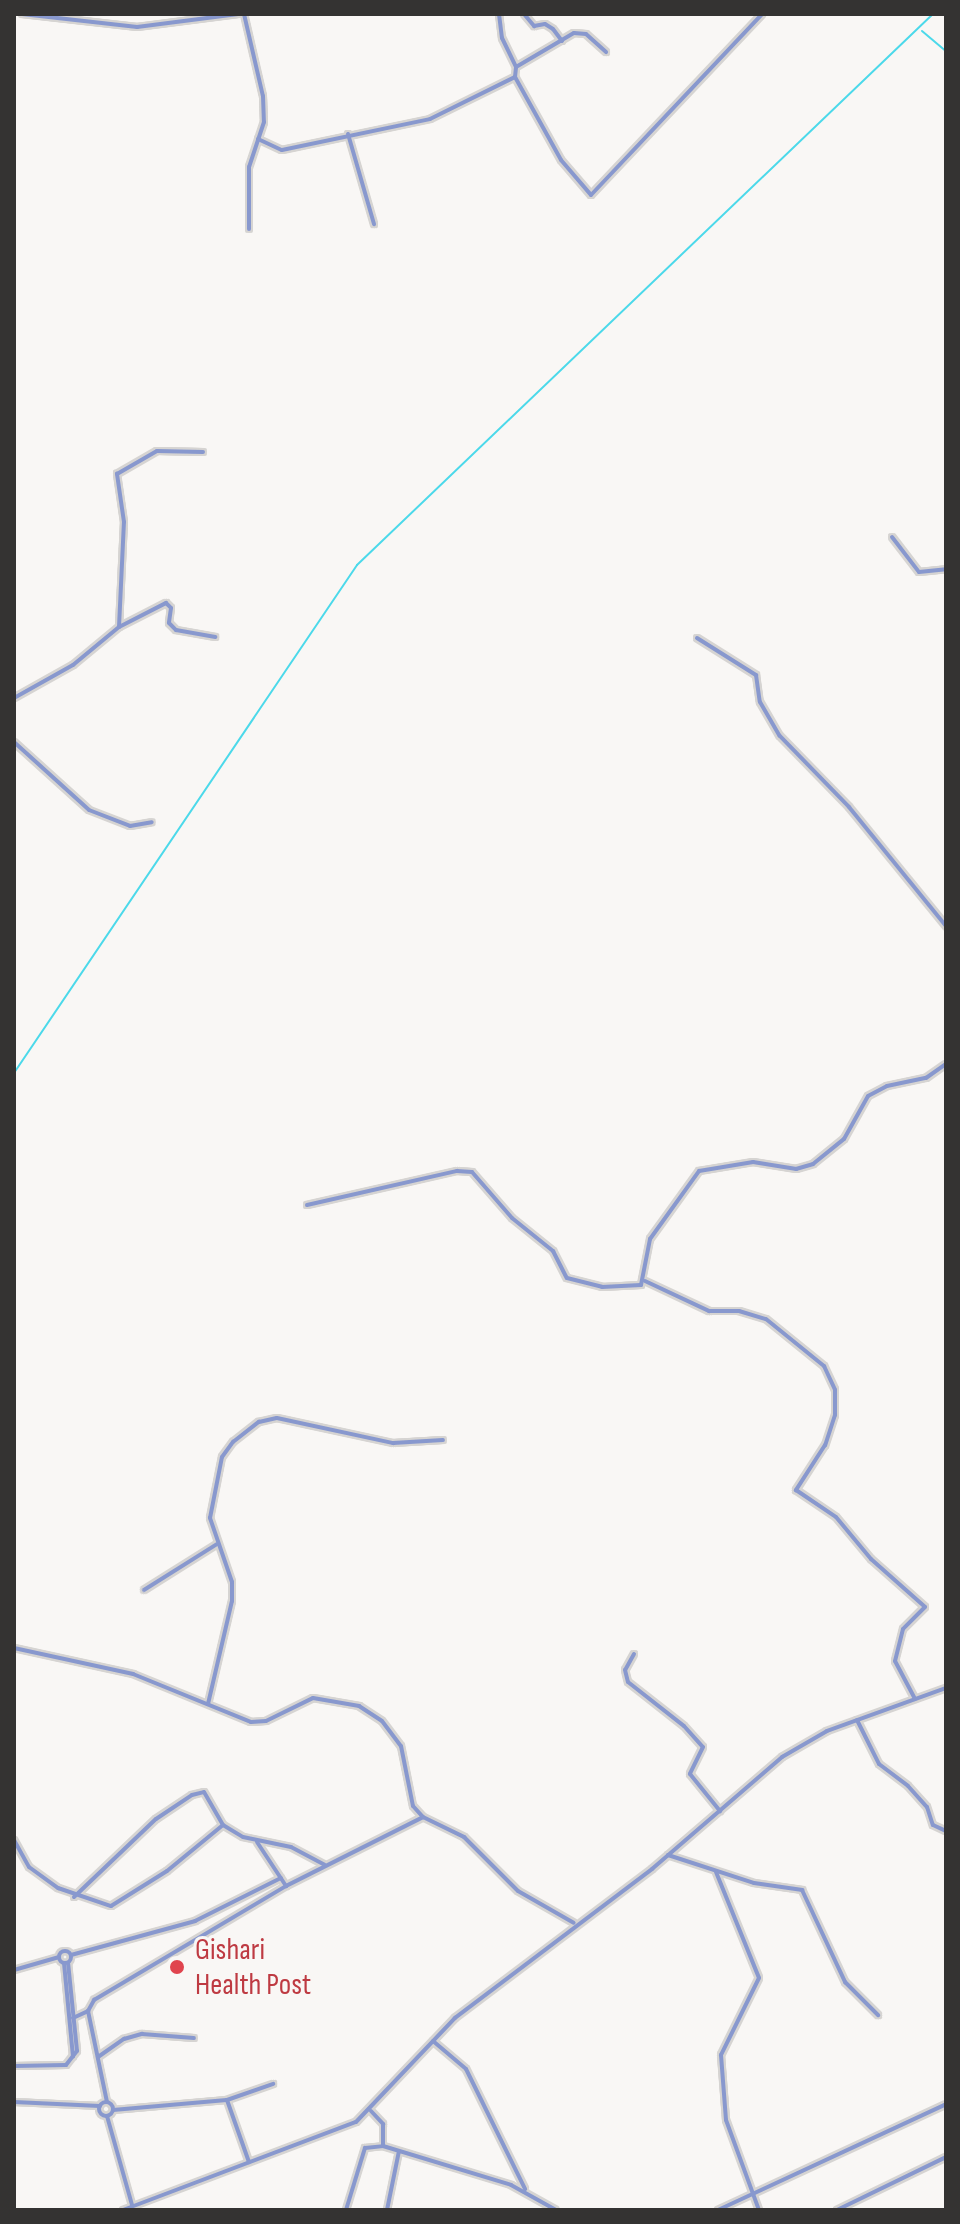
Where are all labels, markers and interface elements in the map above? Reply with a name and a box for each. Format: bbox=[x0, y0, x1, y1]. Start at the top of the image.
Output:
place label: Gishari Health Post bbox=[195, 1932, 311, 2002]
marker: Gishari Health Post bbox=[166, 1956, 188, 1978]

